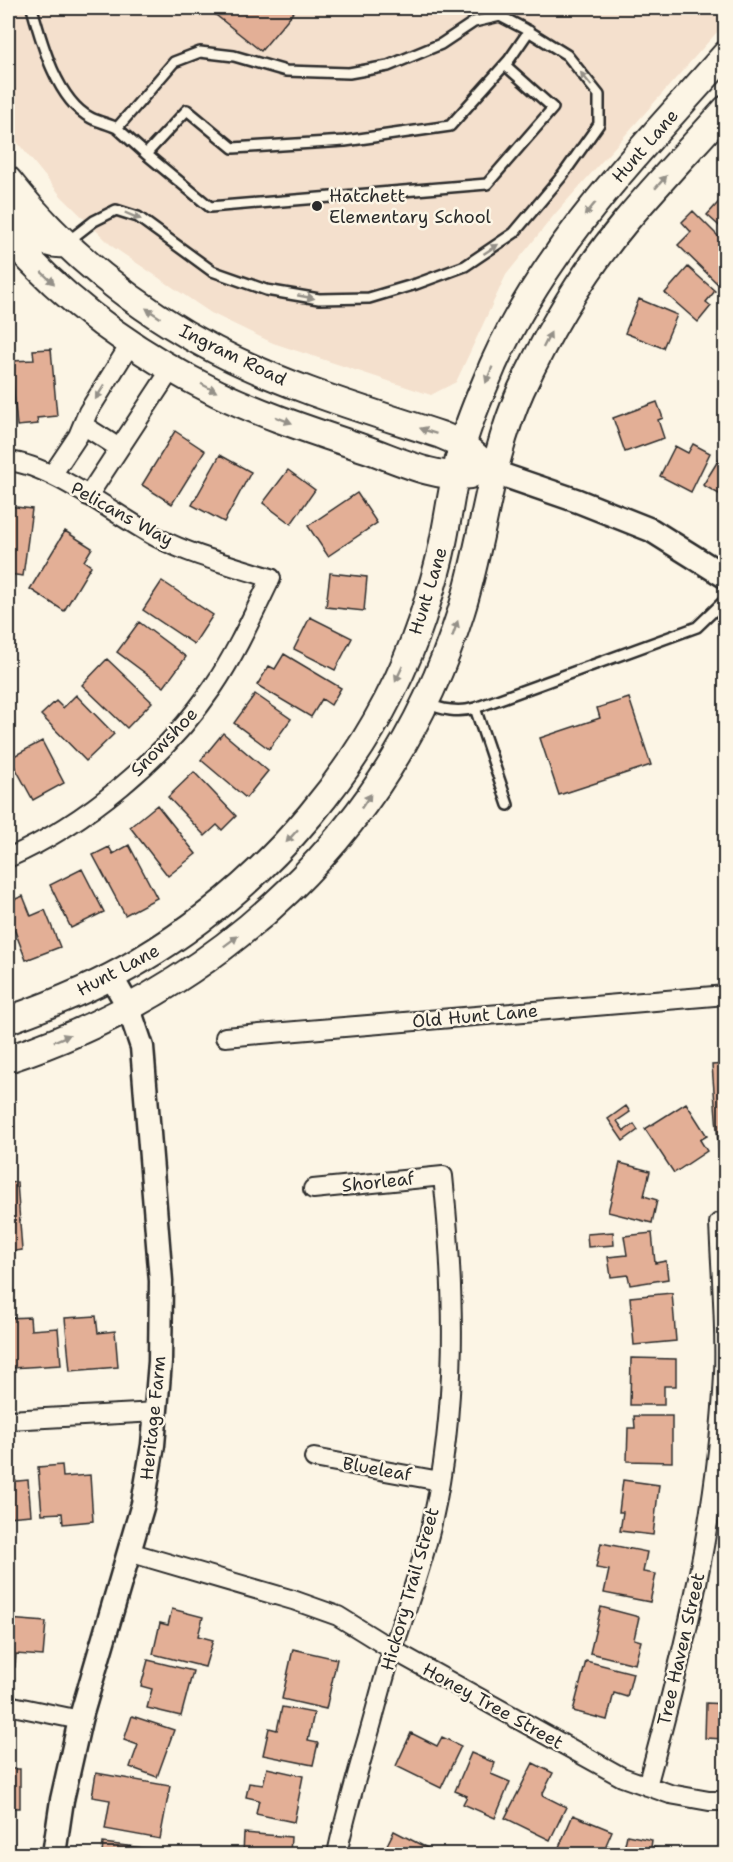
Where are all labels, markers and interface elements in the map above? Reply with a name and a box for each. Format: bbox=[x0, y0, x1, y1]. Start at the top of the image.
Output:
one-way arrow bbox=[580, 71, 593, 87]
street label: Hunt Lane bbox=[606, 104, 684, 188]
one-way arrow bbox=[654, 175, 667, 190]
place label: Hatchett Elementary School bbox=[329, 184, 492, 229]
marker: Hatchett Elementary School bbox=[310, 199, 324, 213]
one-way arrow bbox=[584, 201, 597, 217]
one-way arrow bbox=[124, 211, 142, 221]
one-way arrow bbox=[482, 243, 498, 255]
one-way arrow bbox=[41, 271, 56, 285]
one-way arrow bbox=[297, 293, 316, 302]
one-way arrow bbox=[145, 308, 161, 319]
street label: Ingram Road bbox=[175, 319, 291, 391]
one-way arrow bbox=[543, 332, 552, 349]
one-way arrow bbox=[484, 366, 493, 384]
one-way arrow bbox=[200, 383, 217, 393]
one-way arrow bbox=[94, 384, 105, 400]
one-way arrow bbox=[275, 416, 293, 426]
one-way arrow bbox=[419, 425, 437, 435]
street label: Pelicans Way bbox=[67, 476, 177, 552]
street label: Hunt Lane bbox=[403, 544, 453, 638]
one-way arrow bbox=[450, 620, 460, 638]
one-way arrow bbox=[394, 665, 403, 682]
street label: Snowshoe bbox=[125, 702, 203, 782]
one-way arrow bbox=[360, 794, 372, 810]
one-way arrow bbox=[285, 828, 299, 843]
one-way arrow bbox=[223, 935, 239, 948]
street label: Hunt Lane bbox=[73, 938, 163, 1002]
street label: Old Hunt Lane bbox=[411, 999, 539, 1033]
one-way arrow bbox=[53, 1032, 71, 1042]
street label: Shorleaf bbox=[341, 1166, 416, 1198]
street label: Heritage Farm bbox=[135, 1355, 171, 1481]
street label: Blueleaf bbox=[341, 1451, 414, 1487]
street label: Hickory Trail Street bbox=[375, 1505, 445, 1673]
street label: Tree Haven Street bbox=[652, 1570, 710, 1728]
street label: Honey Tree Street bbox=[418, 1657, 568, 1755]

